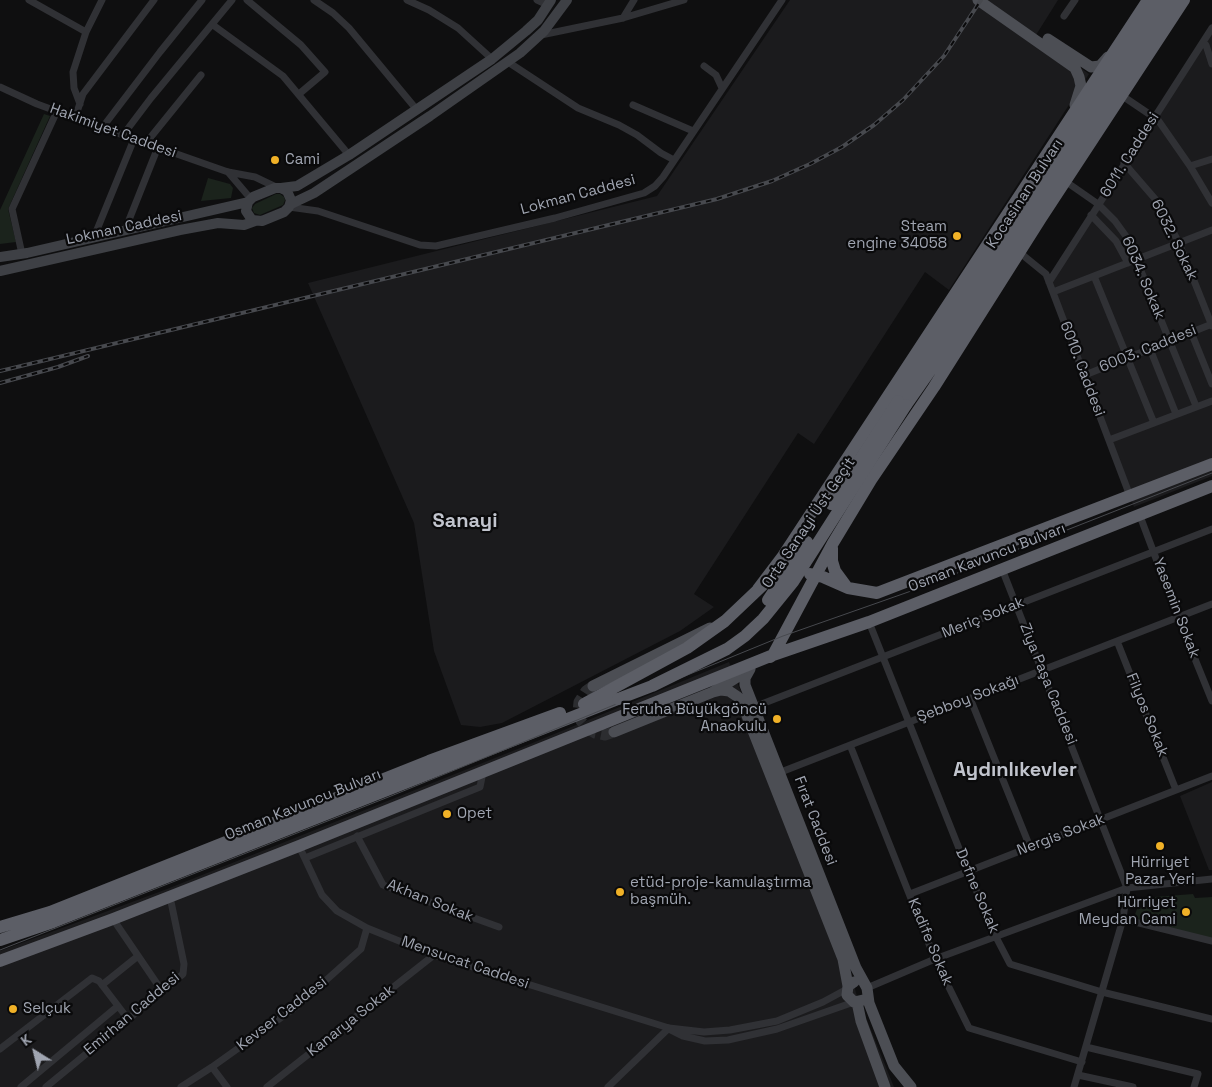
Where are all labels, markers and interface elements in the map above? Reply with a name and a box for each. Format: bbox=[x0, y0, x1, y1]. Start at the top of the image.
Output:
street label: Hakimiyet Caddesi bbox=[47, 100, 179, 162]
street label: 6011. Caddesi bbox=[1097, 109, 1163, 201]
street label: Kocasinan Bulvarı bbox=[983, 136, 1067, 252]
place label: Cami bbox=[285, 151, 320, 169]
marker: Cami bbox=[269, 154, 281, 166]
street label: Lokman Caddesi bbox=[519, 171, 637, 219]
street label: 6032. Sokak bbox=[1147, 197, 1201, 283]
street label: Lokman Caddesi bbox=[64, 207, 184, 249]
place label: Steam engine 34058 bbox=[847, 218, 947, 253]
marker: Steam engine 34058 bbox=[951, 230, 963, 242]
street label: 6034. Sokak bbox=[1118, 234, 1168, 322]
street label: 6010. Caddesi bbox=[1056, 319, 1108, 419]
street label: 6003. Caddesi bbox=[1097, 321, 1199, 377]
street label: Orta Sanayi Üst Geçit bbox=[758, 454, 860, 592]
district label: Sanayi bbox=[433, 510, 497, 534]
street label: Osman Kavuncu Bulvarı bbox=[906, 520, 1068, 596]
street label: Yasemin Sokak bbox=[1149, 555, 1203, 661]
street label: Meriç Sokak bbox=[939, 593, 1027, 643]
street label: Ziya Paşa Caddesi bbox=[1015, 621, 1081, 747]
street label: Filyos Sokak bbox=[1122, 670, 1172, 760]
street label: Şebboy Sokağı bbox=[914, 671, 1022, 727]
place label: Feruha Büyükgöncü Anaokulu bbox=[622, 701, 767, 736]
marker: Feruha Büyükgöncü Anaokulu bbox=[771, 713, 783, 725]
district label: Aydınlıkevler bbox=[953, 759, 1077, 783]
street label: Osman Kavuncu Bulvarı bbox=[222, 765, 384, 845]
street label: Fırat Caddesi bbox=[790, 774, 840, 868]
place label: Opet bbox=[457, 805, 492, 823]
marker: Opet bbox=[441, 808, 453, 820]
street label: Nergis Sokak bbox=[1015, 810, 1107, 860]
marker: Hürriyet Pazar Yeri bbox=[1154, 840, 1166, 852]
street label: Defne Sokak bbox=[951, 846, 1003, 936]
place label: Hürriyet Pazar Yeri bbox=[1125, 854, 1195, 889]
place label: etüd-proje-kamulaştırma başmüh. bbox=[630, 874, 811, 909]
street label: Akhan Sokak bbox=[384, 876, 476, 926]
marker: etüd-proje-kamulaştırma başmüh. bbox=[614, 886, 626, 898]
place label: Hürriyet Meydan Cami bbox=[1079, 894, 1176, 929]
street label: Kadife Sokak bbox=[904, 896, 956, 988]
marker: Hürriyet Meydan Cami bbox=[1180, 906, 1192, 918]
street label: Mensucat Caddesi bbox=[399, 933, 531, 993]
street label: Emirhan Caddesi bbox=[80, 969, 184, 1059]
street label: Kevser Caddesi bbox=[233, 973, 331, 1055]
street label: Kanarya Sokak bbox=[304, 981, 398, 1061]
place label: Selçuk bbox=[23, 1000, 71, 1018]
marker: Selçuk bbox=[7, 1003, 19, 1015]
north arrow bbox=[10, 1027, 60, 1077]
text: K bbox=[17, 1030, 35, 1050]

